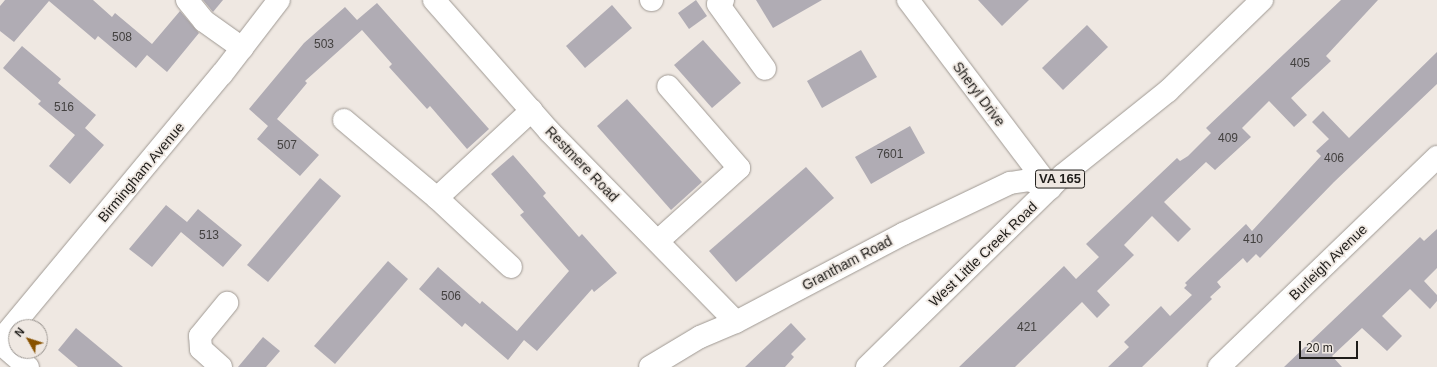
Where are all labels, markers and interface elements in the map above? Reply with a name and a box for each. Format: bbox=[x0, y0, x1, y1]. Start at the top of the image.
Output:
house number: 508 bbox=[112, 31, 132, 45]
house number: 503 bbox=[314, 38, 334, 52]
house number: 405 bbox=[1290, 57, 1310, 71]
street label: Sheryl Drive bbox=[949, 59, 1009, 129]
house number: 516 bbox=[54, 101, 74, 115]
street label: Birmingham Avenue bbox=[94, 118, 188, 226]
street label: Restmere Road bbox=[542, 123, 622, 205]
house number: 409 bbox=[1218, 132, 1238, 146]
house number: 507 bbox=[277, 139, 297, 153]
house number: 7601 bbox=[877, 148, 903, 162]
house number: 406 bbox=[1324, 152, 1344, 166]
road number: VA 165 bbox=[1034, 168, 1086, 190]
street label: West Little Creek Road bbox=[925, 198, 1041, 310]
street label: Burleigh Avenue bbox=[1285, 220, 1371, 304]
house number: 513 bbox=[199, 229, 219, 243]
street label: Grantham Road bbox=[799, 232, 895, 294]
house number: 410 bbox=[1243, 233, 1263, 247]
house number: 506 bbox=[441, 290, 461, 304]
north arrow bbox=[8, 319, 48, 359]
house number: 421 bbox=[1017, 321, 1037, 335]
text: N bbox=[12, 325, 27, 339]
scale bar bbox=[1301, 333, 1360, 359]
text: 20 m bbox=[1306, 341, 1333, 355]

